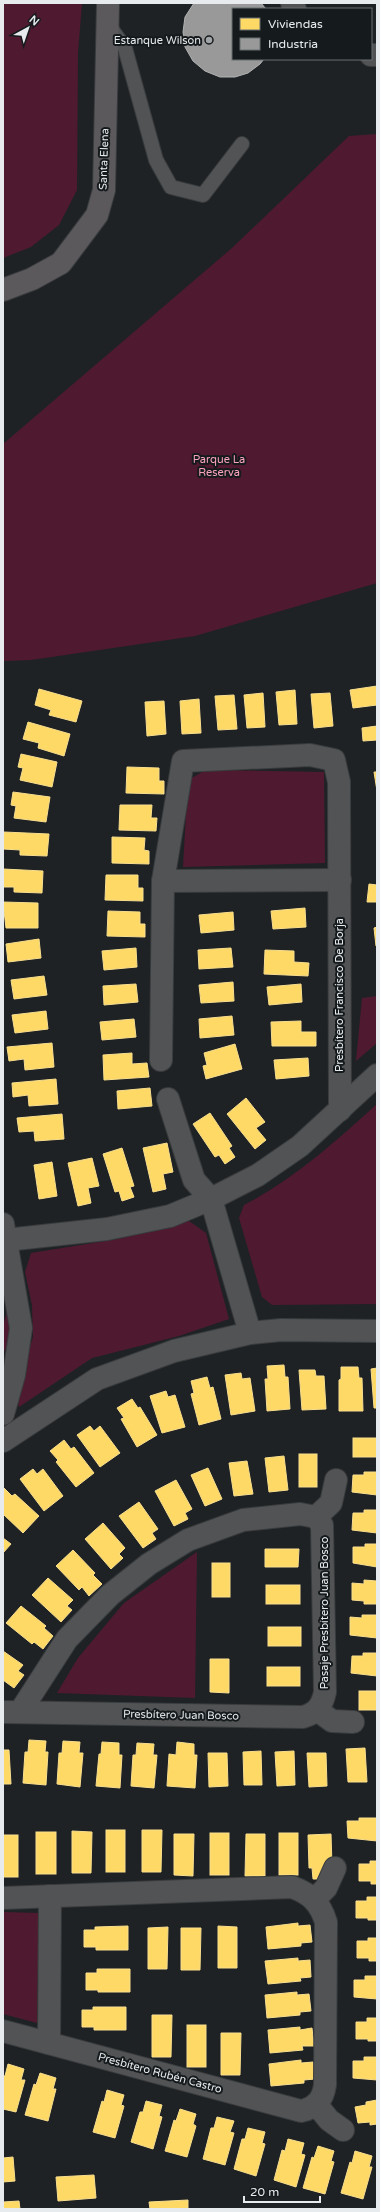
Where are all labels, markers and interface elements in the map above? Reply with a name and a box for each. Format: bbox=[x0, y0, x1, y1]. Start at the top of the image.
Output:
north arrow bbox=[8, 8, 48, 48]
legend bbox=[232, 8, 372, 60]
text: N bbox=[27, 13, 42, 29]
text: Viviendas bbox=[268, 17, 323, 31]
place label: Estanque Wilson bbox=[114, 34, 201, 47]
marker: Estanque Wilson bbox=[204, 35, 214, 45]
text: Industria bbox=[268, 37, 318, 51]
street label: Santa Elena bbox=[96, 128, 112, 190]
park label: Parque La Reserva bbox=[193, 453, 245, 479]
street label: Presbítero Francisco De Borja bbox=[333, 918, 346, 1072]
street label: Pasaje Presbítero Juan Bosco bbox=[318, 1536, 331, 1689]
street label: Presbítero Juan Bosco bbox=[123, 1707, 239, 1723]
street label: Presbítero Rubén Castro bbox=[97, 2050, 224, 2096]
scale bar bbox=[244, 2178, 320, 2204]
text: 20 m bbox=[250, 2185, 279, 2199]

